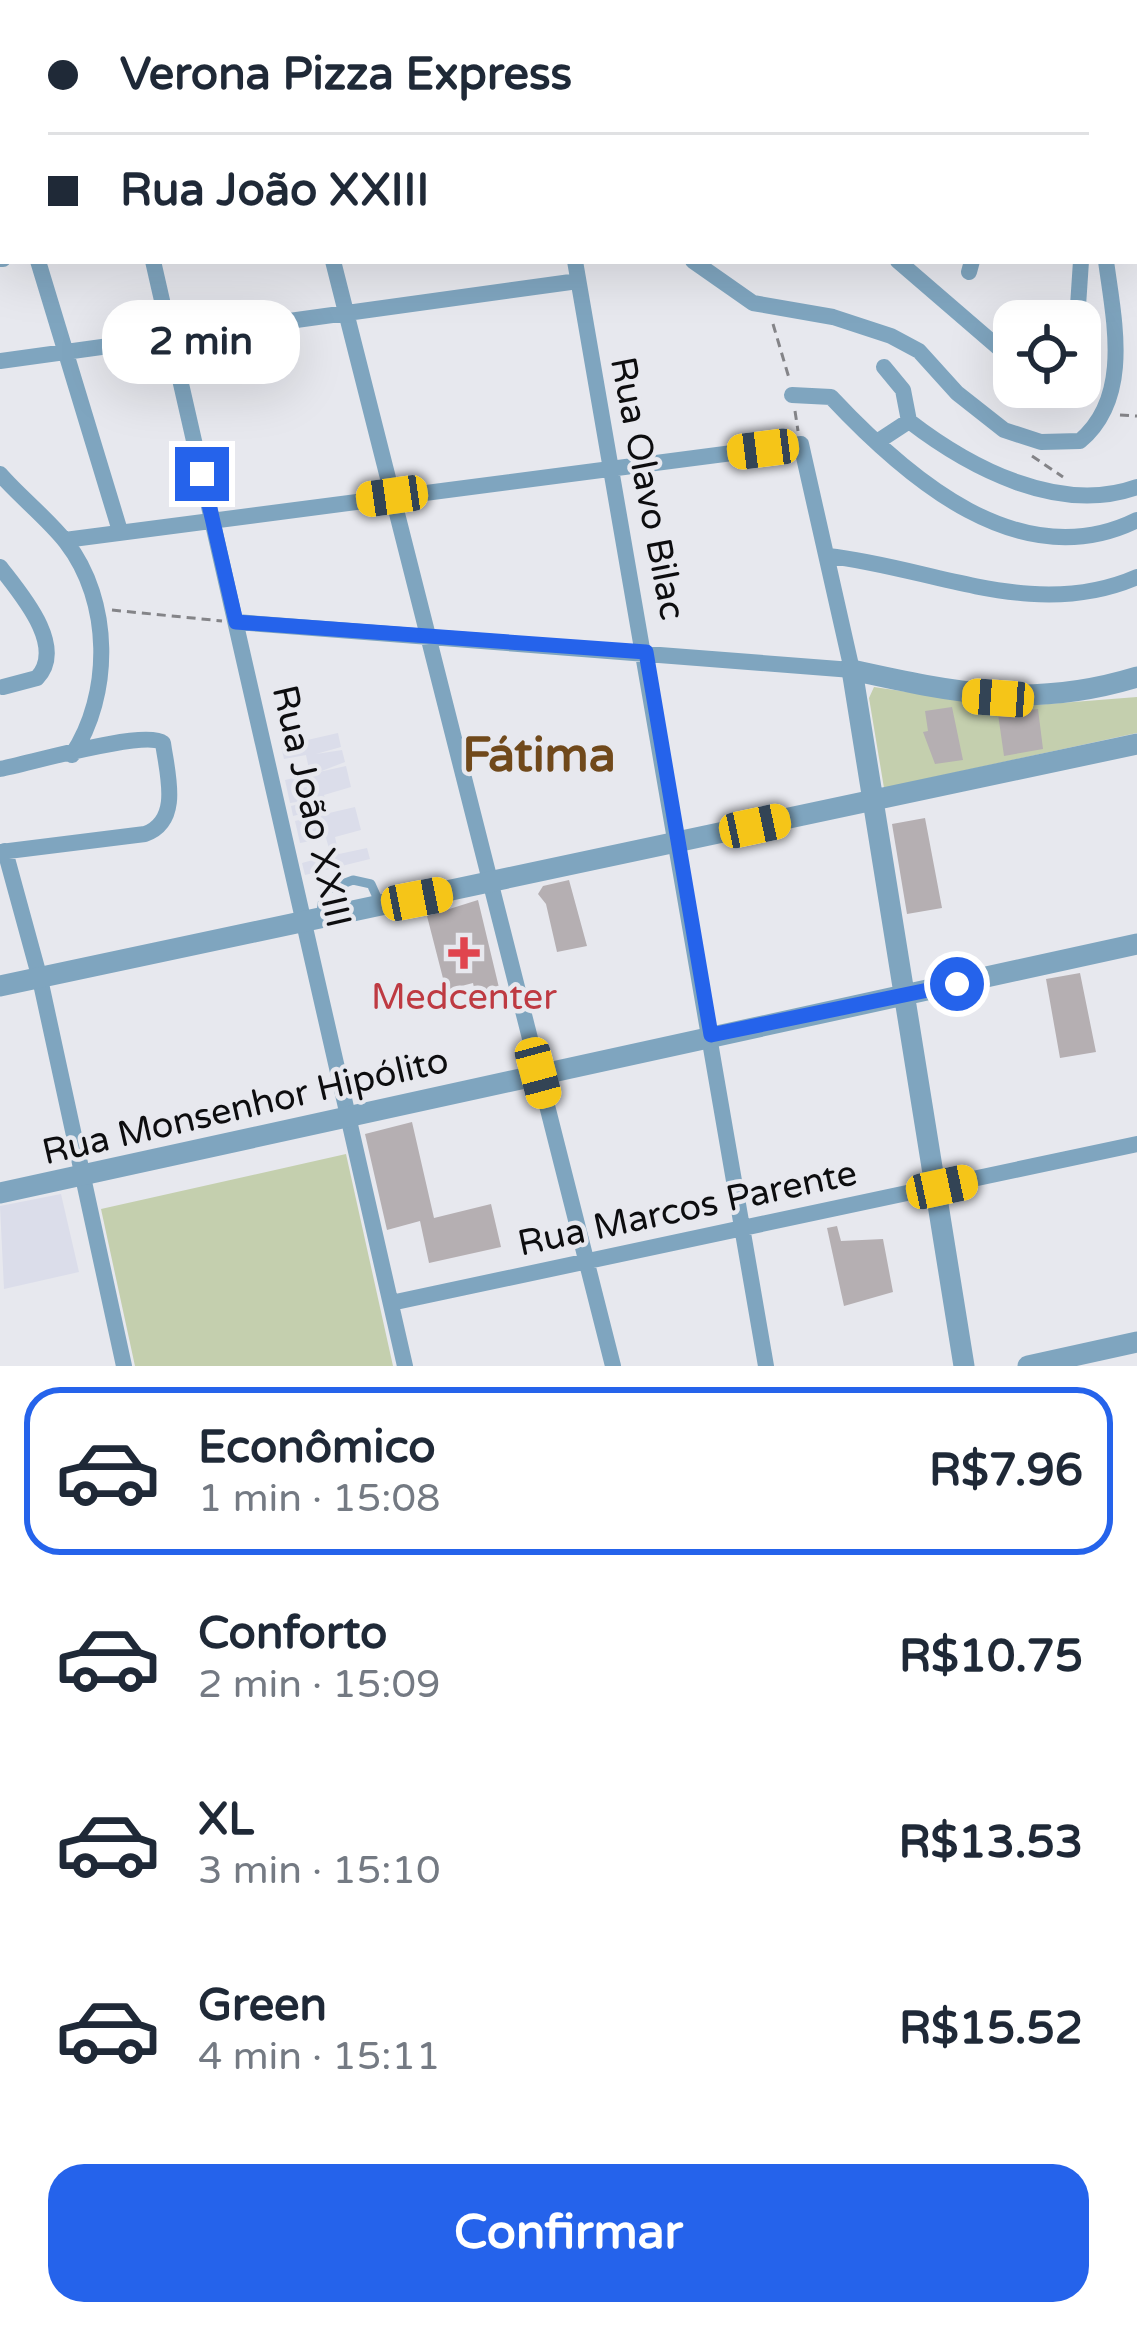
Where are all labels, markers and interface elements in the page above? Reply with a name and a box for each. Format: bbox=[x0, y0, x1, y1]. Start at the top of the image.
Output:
text: Verona Pizza Express bbox=[120, 48, 572, 102]
text: Rua João XXIII bbox=[120, 164, 429, 218]
callout: 2 min bbox=[103, 300, 301, 384]
map controls bbox=[993, 300, 1101, 408]
button: locate bbox=[993, 300, 1101, 408]
text: 2 min bbox=[149, 318, 253, 365]
street label: Rua Olavo Bilac bbox=[601, 353, 694, 623]
car bbox=[725, 427, 801, 471]
route end bbox=[175, 447, 229, 501]
car bbox=[354, 473, 430, 519]
car bbox=[961, 678, 1035, 718]
street label: Rua João XXIII bbox=[263, 681, 360, 932]
district label: Fátima bbox=[462, 727, 616, 785]
car bbox=[716, 801, 794, 851]
car bbox=[378, 874, 456, 924]
marker: Medcenter bbox=[448, 937, 480, 969]
route start bbox=[930, 957, 984, 1011]
place label: Medcenter bbox=[371, 976, 557, 1019]
car bbox=[511, 1034, 565, 1112]
street label: Rua Monsenhor Hipólito bbox=[38, 1039, 453, 1174]
street label: Rua Marcos Parente bbox=[514, 1152, 861, 1265]
car bbox=[903, 1162, 981, 1212]
icon: car bbox=[54, 1417, 162, 1525]
text: Econômico bbox=[198, 1421, 436, 1475]
text: R$7.96 bbox=[929, 1444, 1083, 1498]
text: 1 min · 15:08 bbox=[198, 1475, 440, 1522]
icon: car bbox=[54, 1603, 162, 1711]
text: Conforto bbox=[198, 1607, 387, 1661]
text: R$10.75 bbox=[899, 1630, 1083, 1684]
text: 2 min · 15:09 bbox=[198, 1661, 440, 1708]
icon: car bbox=[54, 1789, 162, 1897]
text: XL bbox=[198, 1793, 254, 1847]
text: R$13.53 bbox=[898, 1816, 1083, 1870]
text: 3 min · 15:10 bbox=[198, 1847, 440, 1894]
icon: car bbox=[54, 1975, 162, 2083]
text: Green bbox=[198, 1979, 327, 2033]
text: R$15.52 bbox=[899, 2002, 1083, 2056]
text: 4 min · 15:11 bbox=[198, 2033, 440, 2080]
button: Confirmar bbox=[48, 2164, 1089, 2302]

